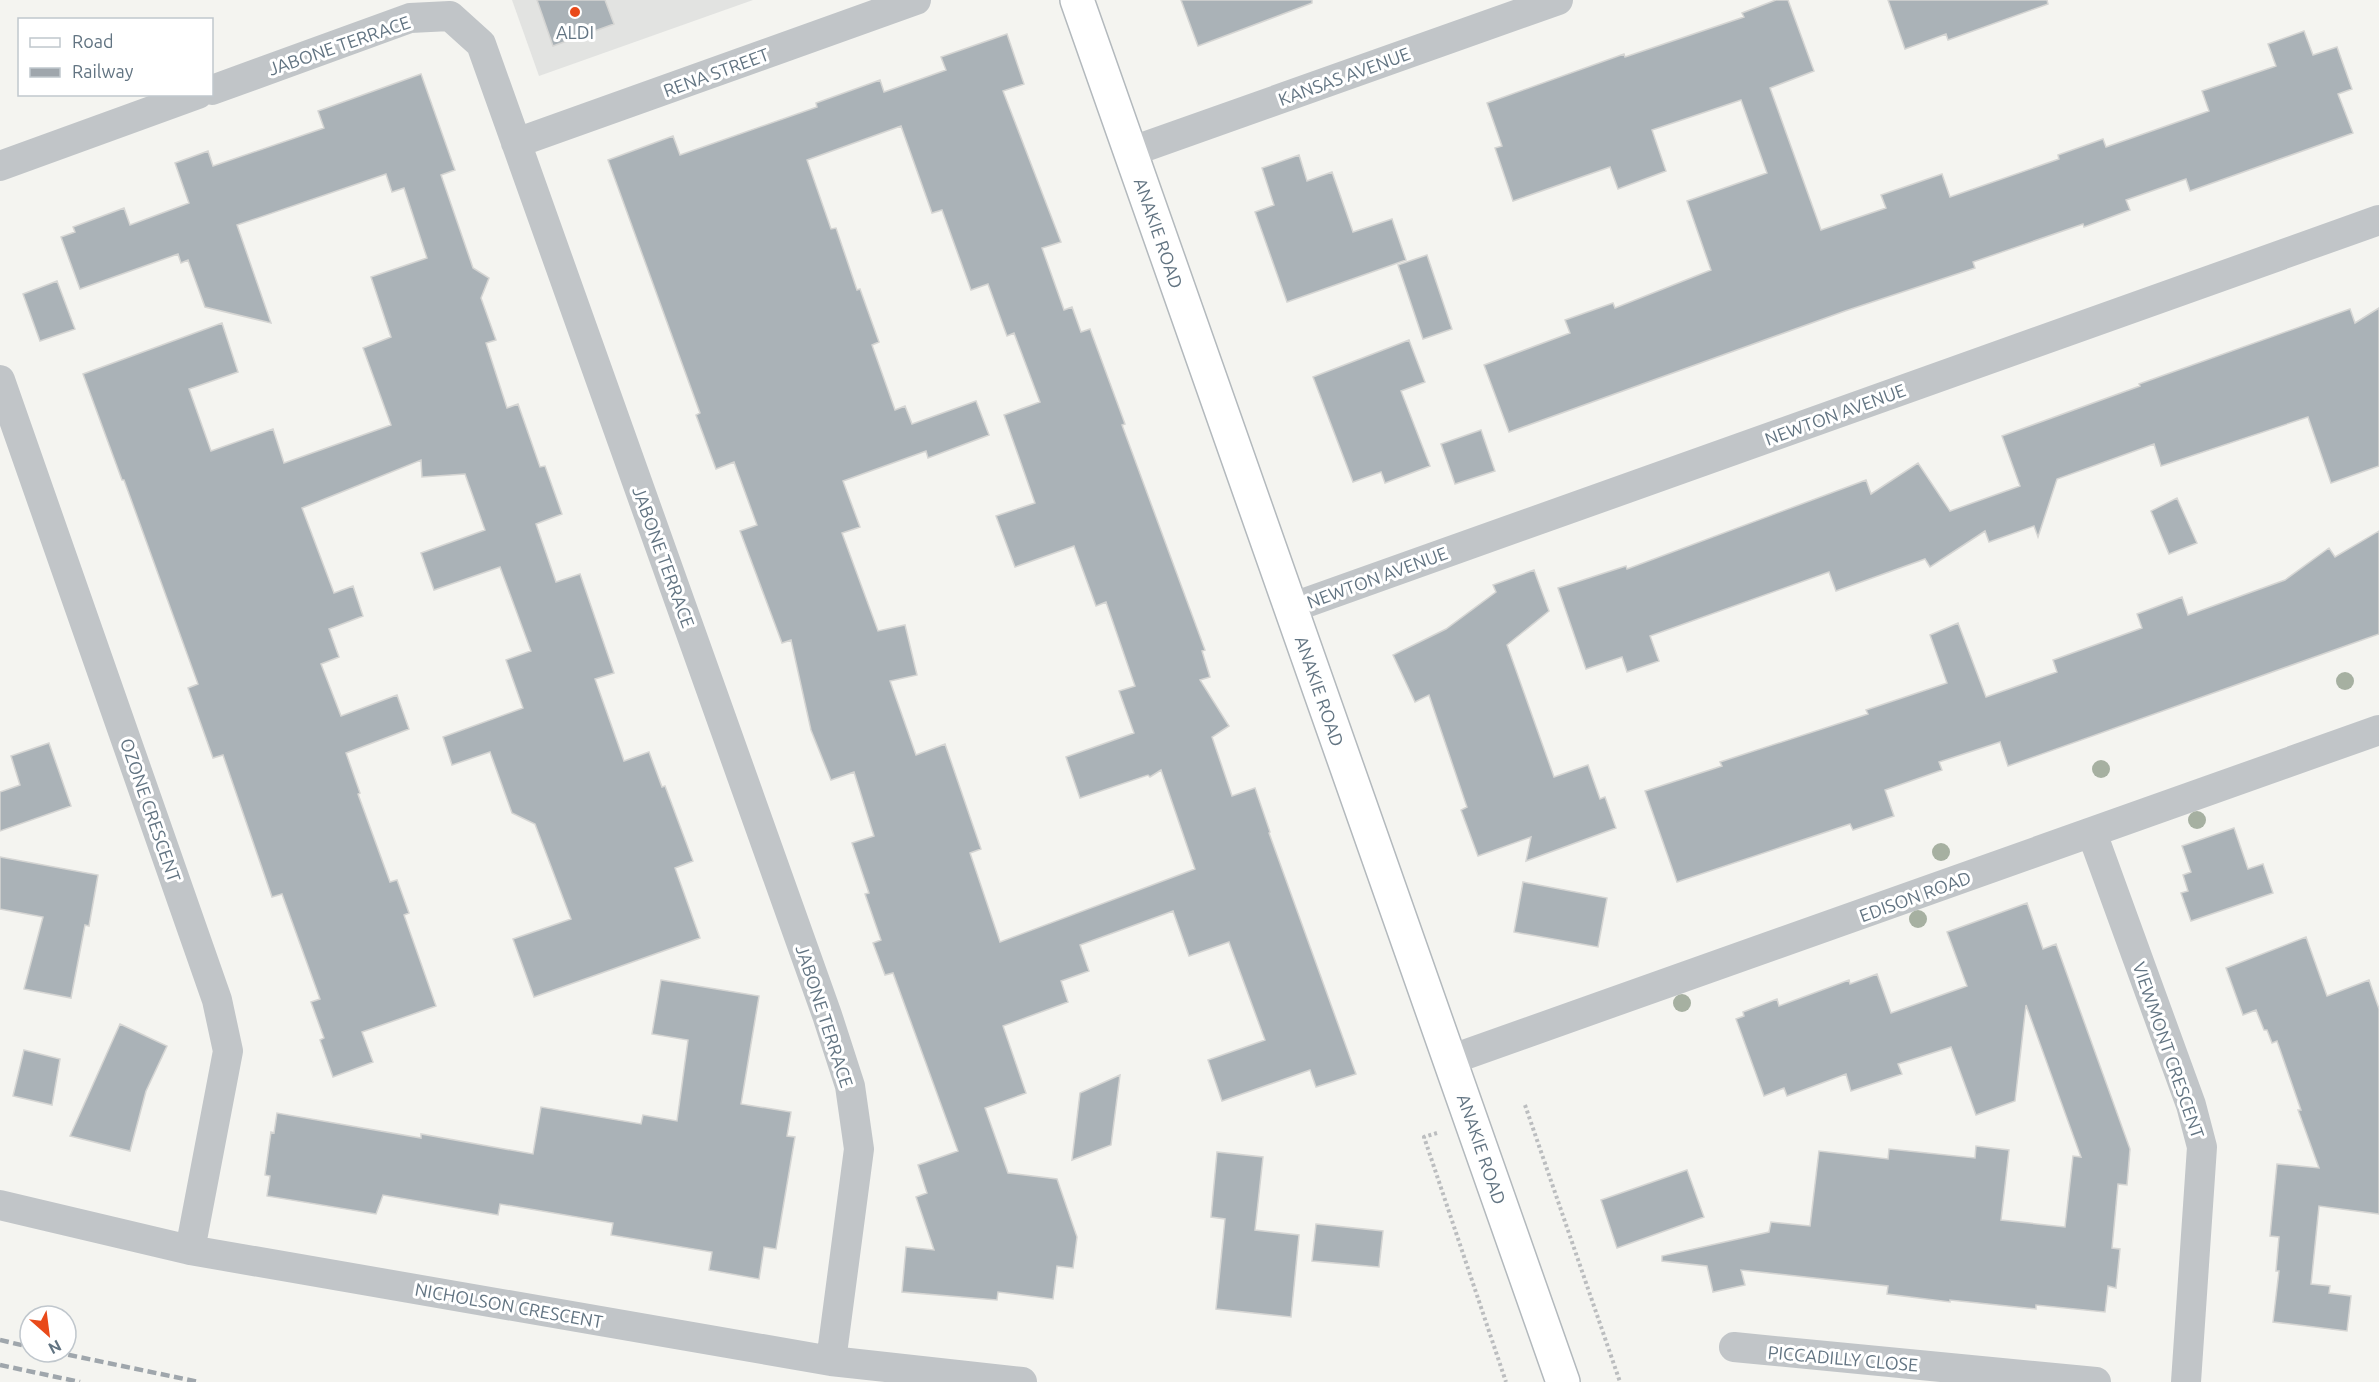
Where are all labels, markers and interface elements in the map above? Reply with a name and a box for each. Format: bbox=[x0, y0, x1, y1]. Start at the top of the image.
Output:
marker: ALDI bbox=[568, 5, 582, 19]
street label: JABONE TERRACE bbox=[265, 11, 413, 79]
legend bbox=[18, 18, 213, 96]
place label: ALDI bbox=[556, 22, 594, 42]
text: Road bbox=[72, 31, 114, 51]
street label: KANSAS AVENUE bbox=[1275, 43, 1413, 109]
street label: RENA STREET bbox=[661, 44, 771, 100]
text: Railway bbox=[72, 61, 134, 81]
street label: ANAKIE ROAD bbox=[1131, 175, 1187, 291]
street label: NEWTON AVENUE bbox=[1762, 379, 1908, 449]
street label: JABONE TERRACE bbox=[629, 484, 699, 630]
street label: NEWTON AVENUE bbox=[1304, 542, 1450, 612]
street label: ANAKIE ROAD bbox=[1292, 633, 1348, 749]
street label: OZONE CRESCENT bbox=[117, 735, 185, 885]
street label: EDISON ROAD bbox=[1857, 867, 1973, 925]
street label: JABONE TERRACE bbox=[793, 942, 857, 1090]
street label: VIEWMONT CRESCENT bbox=[2129, 959, 2209, 1141]
street label: ANAKIE ROAD bbox=[1454, 1091, 1510, 1207]
street label: NICHOLSON CRESCENT bbox=[413, 1279, 605, 1331]
north arrow bbox=[18, 1304, 78, 1364]
text: N bbox=[46, 1336, 65, 1358]
street label: PICCADILLY CLOSE bbox=[1767, 1341, 1919, 1375]

